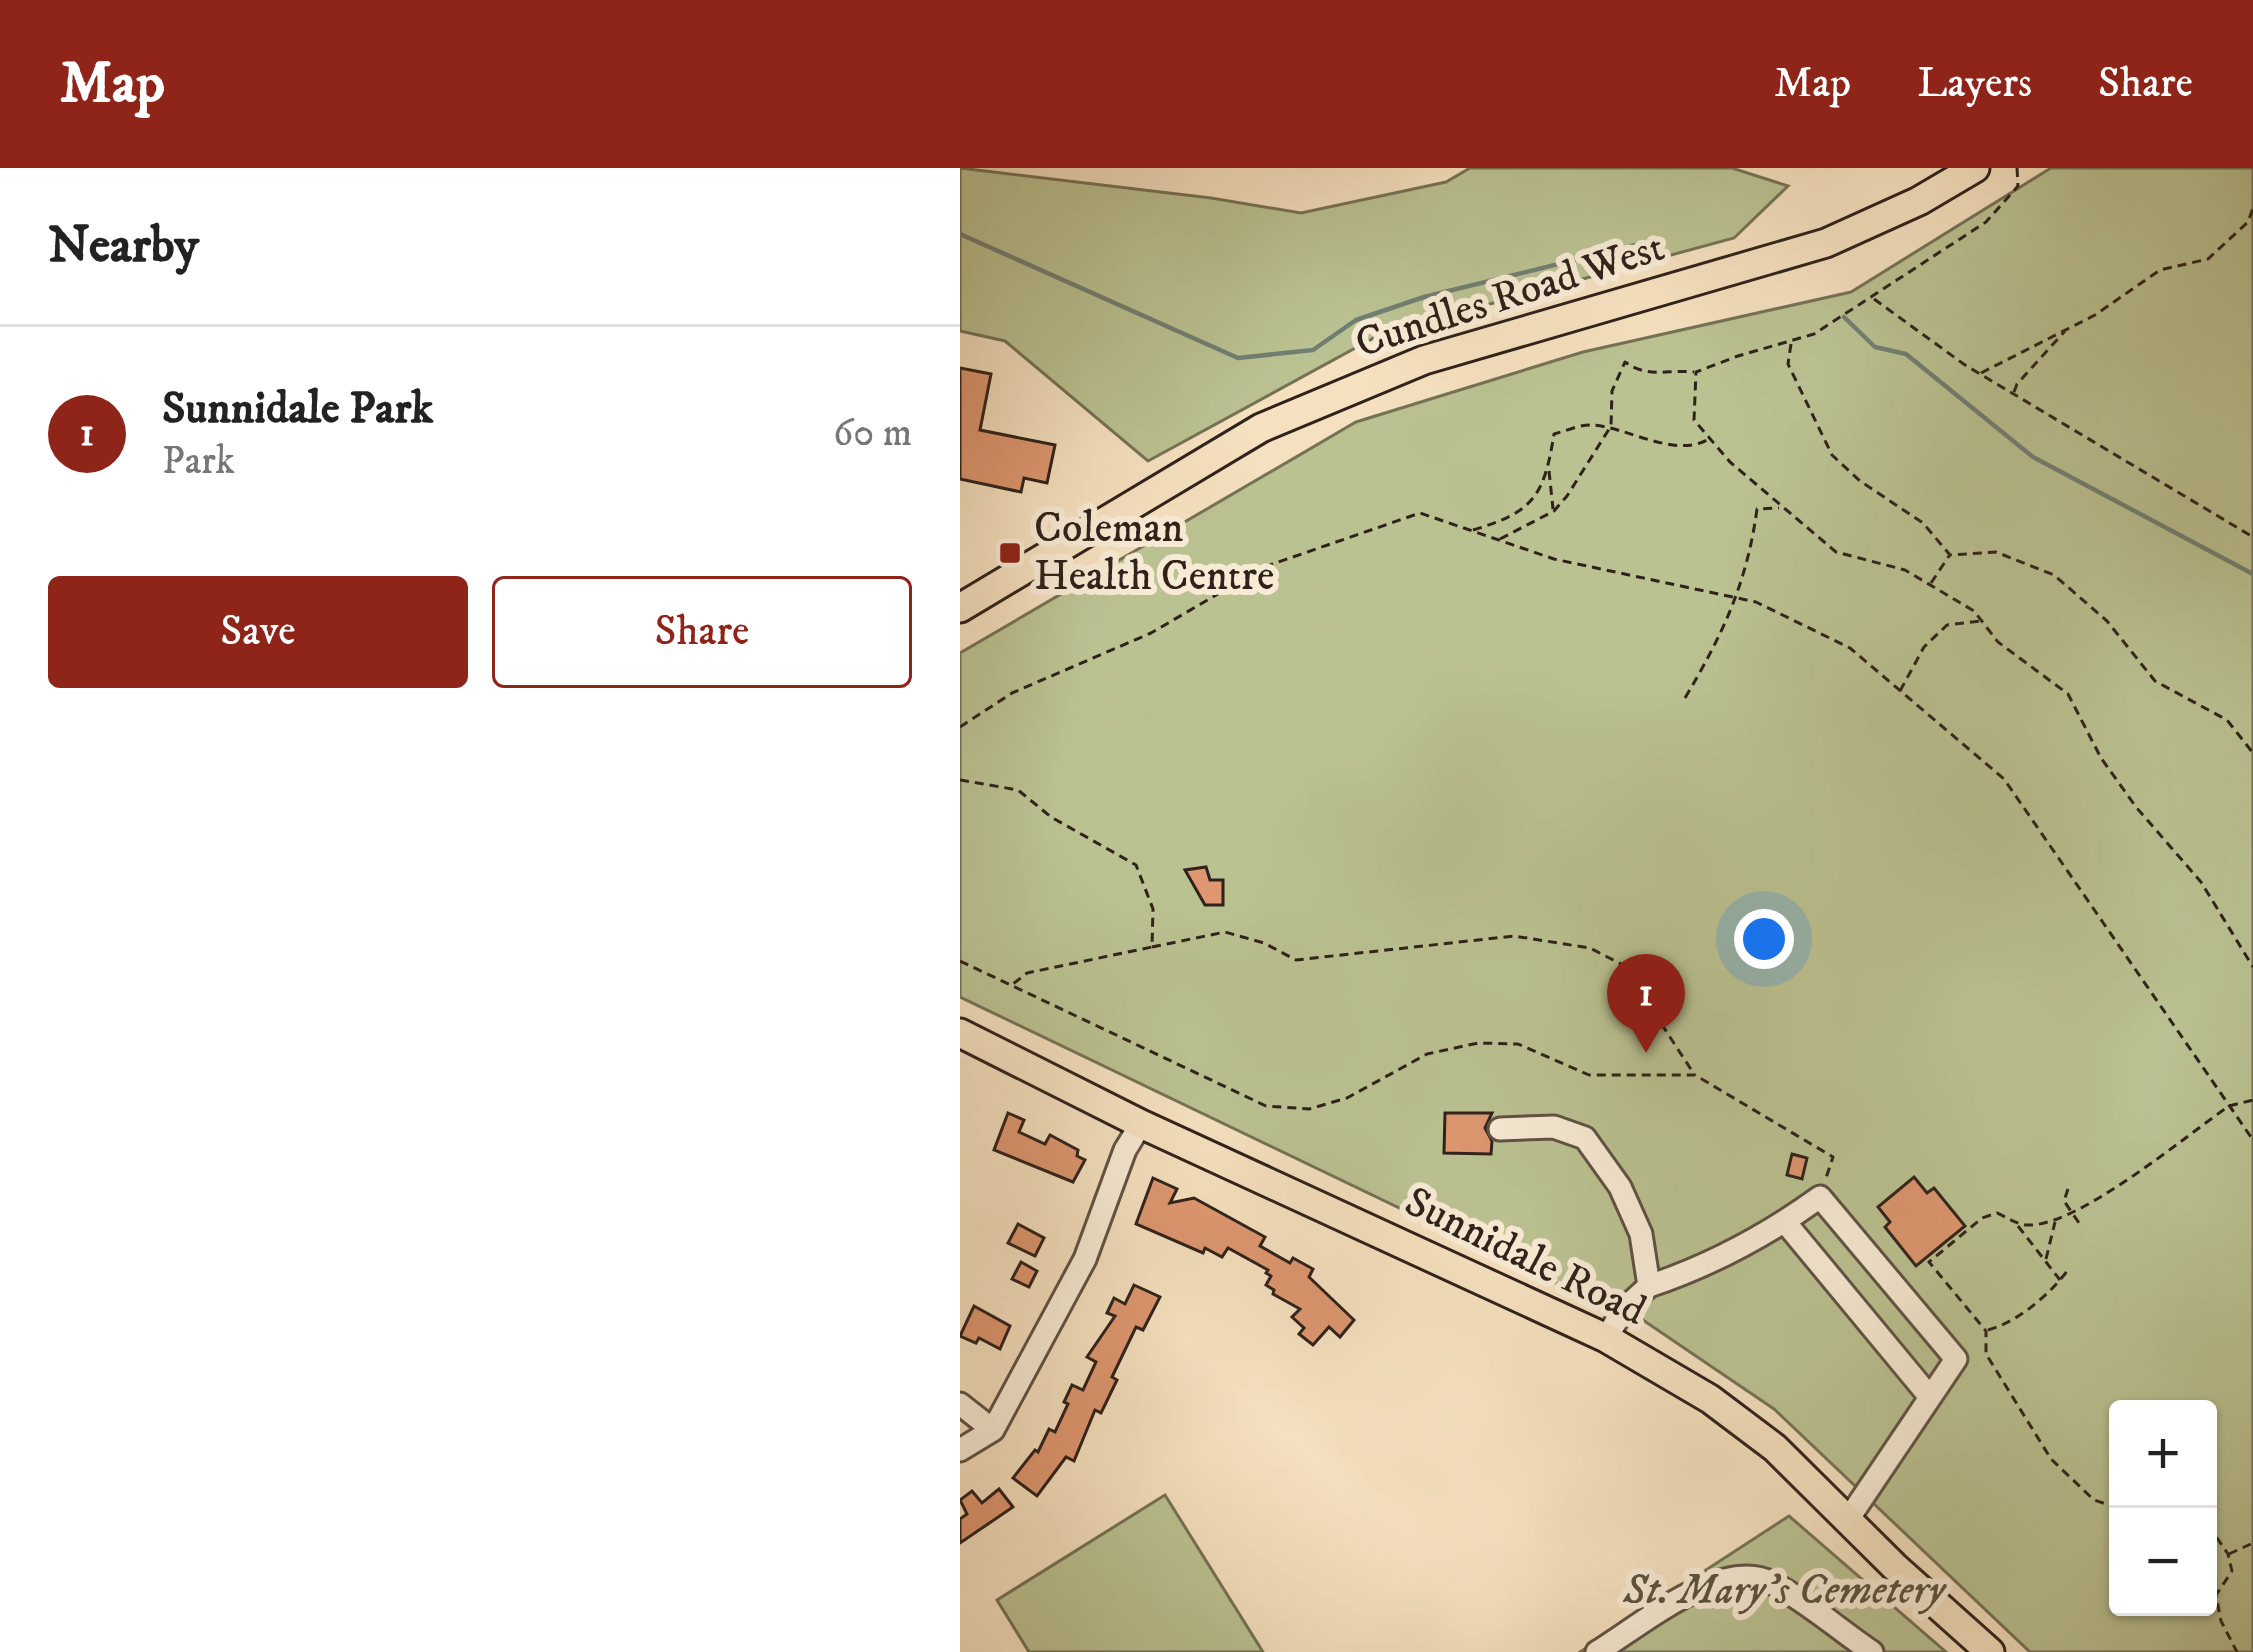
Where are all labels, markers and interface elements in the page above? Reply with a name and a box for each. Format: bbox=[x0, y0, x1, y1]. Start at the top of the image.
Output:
text: Map bbox=[60, 49, 165, 120]
text: Map bbox=[1774, 58, 1851, 110]
text: Layers bbox=[1917, 58, 2032, 110]
text: Share bbox=[2098, 58, 2193, 110]
text: Nearby bbox=[48, 214, 199, 278]
street label: Cundles Road West bbox=[1349, 222, 1671, 370]
text: Sunnidale Park bbox=[162, 381, 433, 437]
text: 1 bbox=[80, 409, 94, 458]
text: 60 m bbox=[833, 409, 912, 458]
text: Park bbox=[162, 437, 235, 486]
place label: Coleman Health Centre bbox=[1034, 503, 1274, 603]
marker: Coleman Health Centre bbox=[997, 540, 1023, 566]
button: Save bbox=[48, 576, 468, 688]
button: Share bbox=[492, 576, 912, 688]
your location bbox=[1734, 909, 1794, 969]
pin: 1 bbox=[1607, 954, 1685, 1053]
street label: Sunnidale Road bbox=[1396, 1176, 1654, 1338]
map controls bbox=[2109, 1400, 2217, 1616]
button: + bbox=[2109, 1400, 2217, 1508]
button: − bbox=[2109, 1508, 2217, 1616]
park label: St. Mary's Cemetery bbox=[1622, 1565, 1947, 1617]

